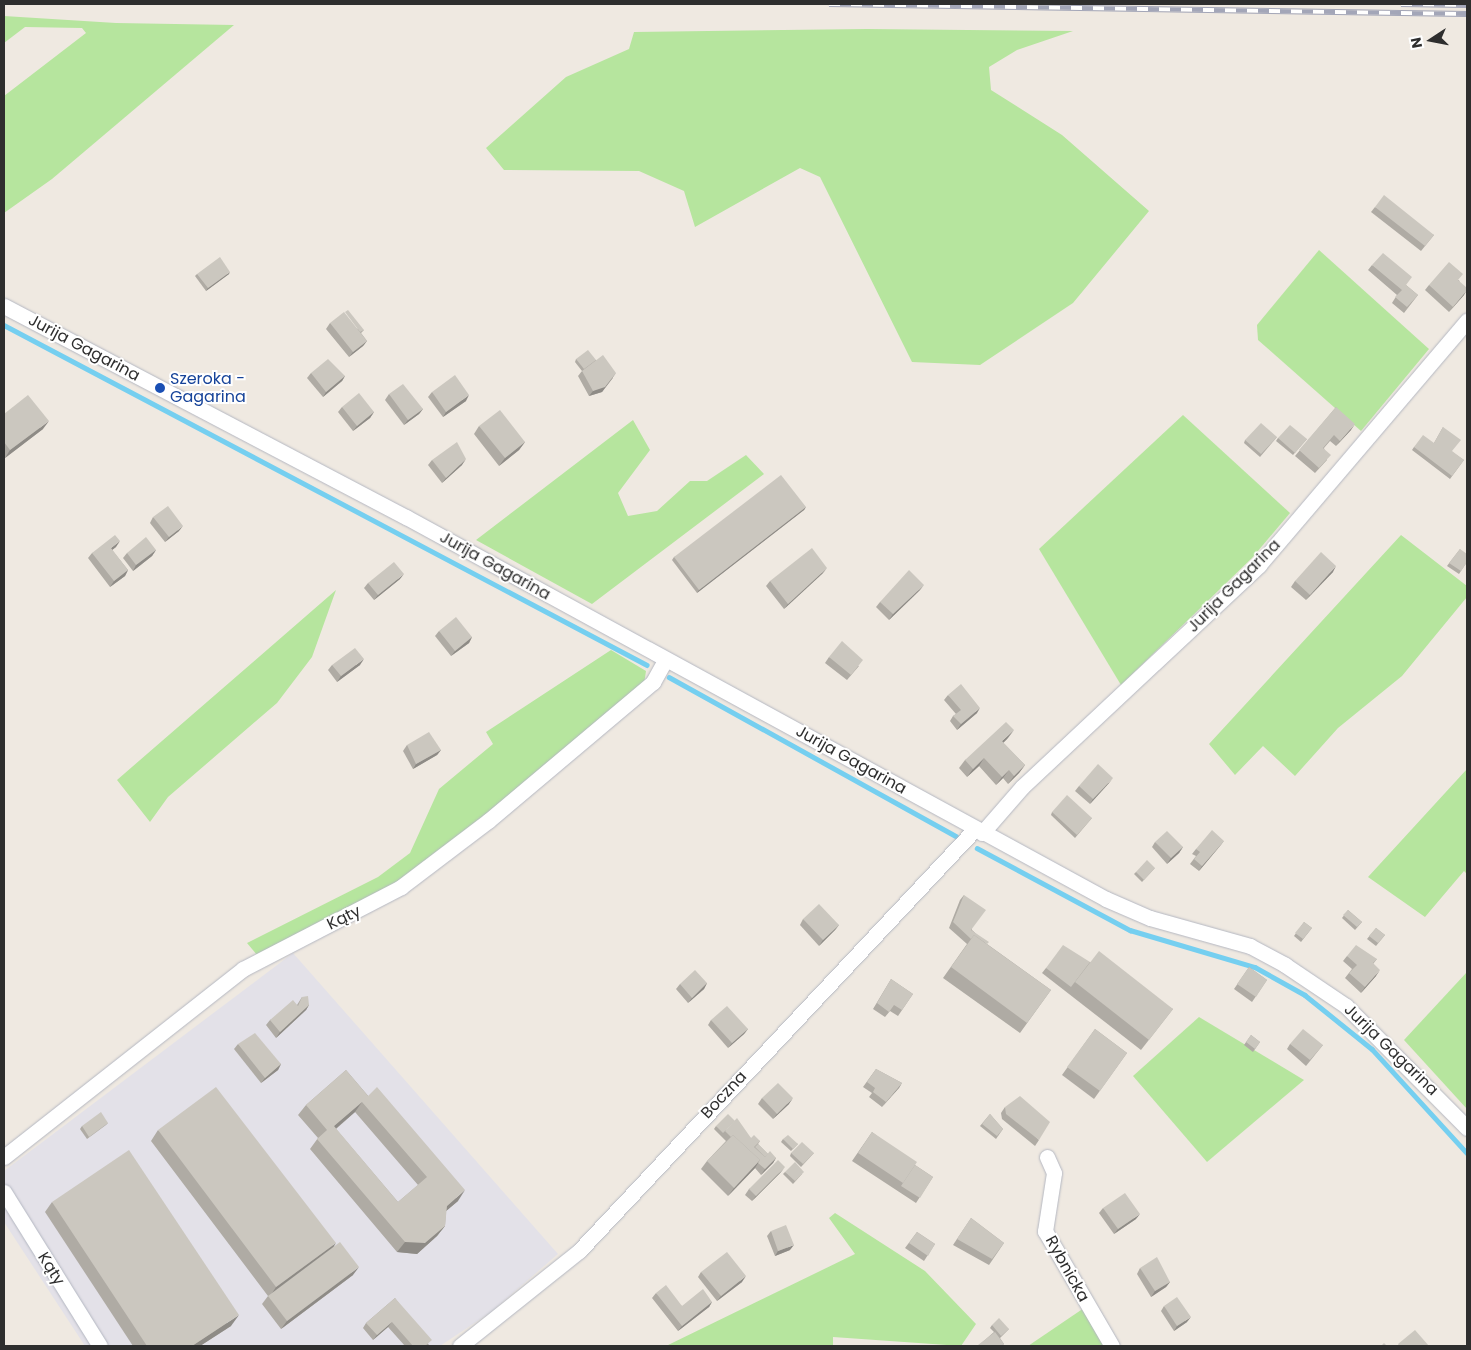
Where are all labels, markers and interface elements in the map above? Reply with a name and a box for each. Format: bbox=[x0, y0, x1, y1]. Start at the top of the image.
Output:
north arrow bbox=[1406, 15, 1456, 65]
text: N bbox=[1405, 36, 1427, 50]
street label: Jurija Gagarina bbox=[25, 311, 143, 385]
place label: Szeroka - Gagarina bbox=[170, 369, 246, 407]
marker: Szeroka - Gagarina bbox=[154, 382, 166, 394]
street label: Jurija Gagarina bbox=[436, 528, 554, 604]
street label: Jurija Gagarina bbox=[1184, 536, 1284, 636]
street label: Jurija Gagarina bbox=[792, 722, 910, 798]
street label: Kąty bbox=[324, 902, 364, 934]
street label: Jurija Gagarina bbox=[1340, 1000, 1442, 1100]
street label: Boczna bbox=[697, 1067, 751, 1123]
street label: Rybnicka bbox=[1041, 1233, 1093, 1305]
street label: Kąty bbox=[34, 1249, 68, 1289]

